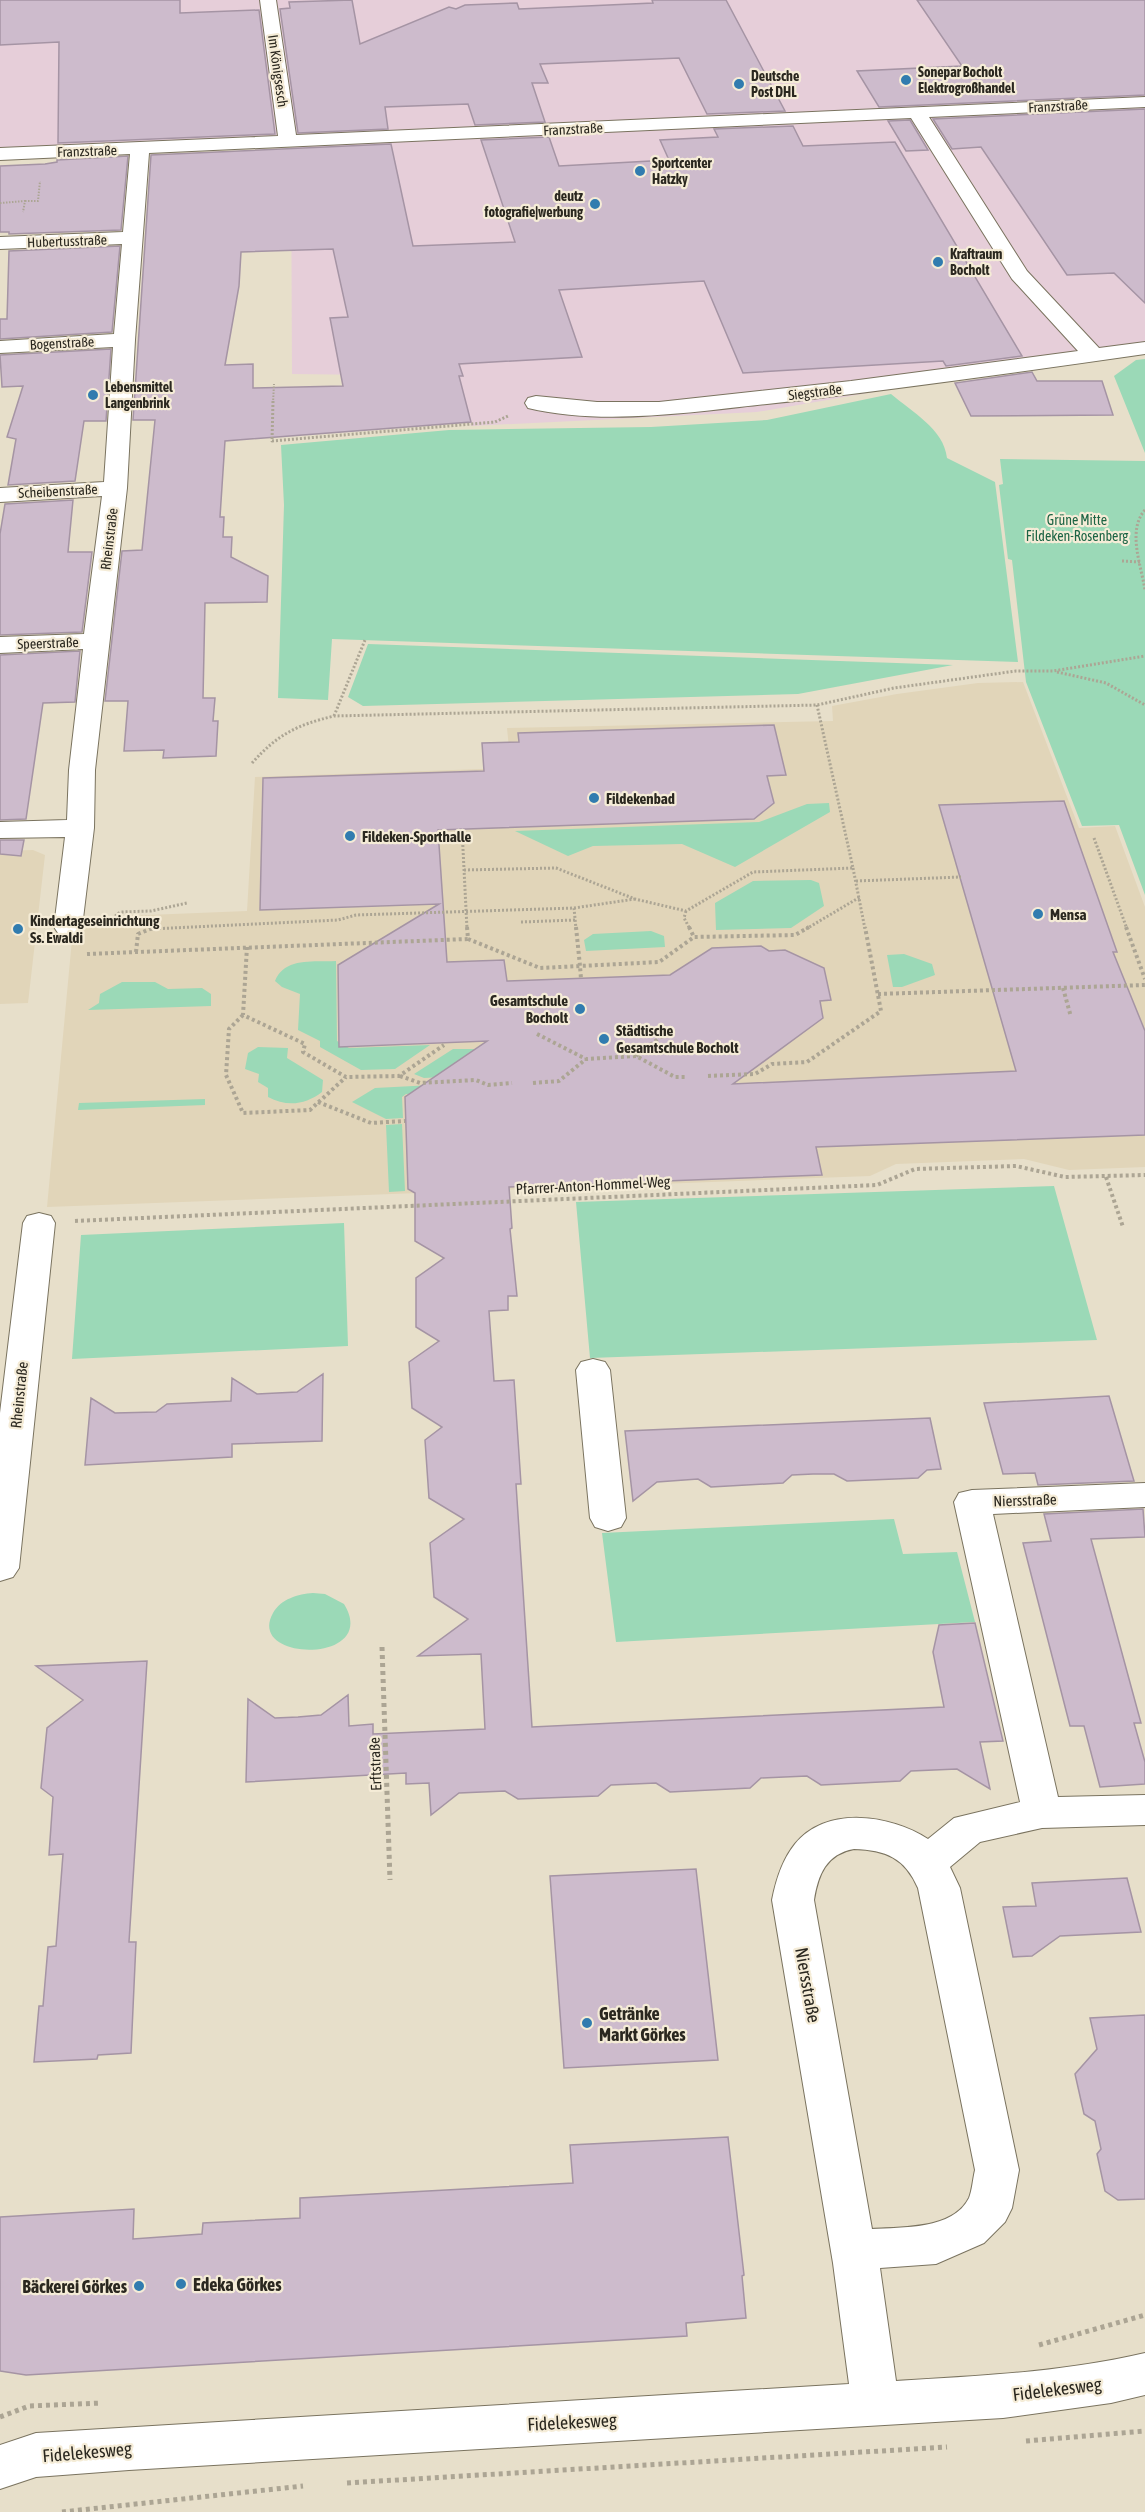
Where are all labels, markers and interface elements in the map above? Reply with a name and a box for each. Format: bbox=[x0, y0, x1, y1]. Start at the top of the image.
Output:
street label: Im Königsesch bbox=[265, 34, 291, 108]
place label: Sonepar Bocholt Elektrogroßhandel bbox=[918, 64, 1015, 96]
place label: Deutsche Post DHL bbox=[751, 68, 799, 100]
marker: Sonepar Bocholt Elektrogroßhandel bbox=[899, 73, 913, 87]
marker: Deutsche Post DHL bbox=[732, 77, 746, 91]
street label: Franzstraße bbox=[1028, 96, 1088, 116]
street label: Franzstraße bbox=[543, 119, 603, 139]
street label: Franzstraße bbox=[57, 142, 117, 160]
place label: Sportcenter Hatzky bbox=[652, 155, 713, 187]
marker: Sportcenter Hatzky bbox=[633, 164, 647, 178]
place label: deutz fotografie|werbung bbox=[484, 188, 584, 220]
marker: deutz fotografie|werbung bbox=[588, 197, 602, 211]
street label: Hubertusstraße bbox=[27, 232, 107, 250]
place label: Kraftraum Bocholt bbox=[950, 246, 1002, 278]
marker: Kraftraum Bocholt bbox=[931, 255, 945, 269]
street label: Bogenstraße bbox=[29, 333, 95, 353]
place label: Lebensmittel Langenbrink bbox=[105, 379, 173, 411]
street label: Siegstraße bbox=[787, 381, 843, 403]
marker: Lebensmittel Langenbrink bbox=[86, 388, 100, 402]
street label: Scheibenstraße bbox=[18, 481, 98, 501]
street label: Rheinstraße bbox=[97, 507, 121, 571]
park label: Grüne Mitte Fildeken-Rosenberg bbox=[1026, 512, 1128, 544]
street label: Speerstraße bbox=[17, 634, 79, 652]
place label: Fildekenbad bbox=[606, 790, 675, 807]
marker: Fildekenbad bbox=[587, 791, 601, 805]
place label: Fildeken-Sporthalle bbox=[362, 828, 471, 845]
marker: Fildeken-Sporthalle bbox=[343, 829, 357, 843]
place label: Mensa bbox=[1050, 906, 1086, 923]
marker: Mensa bbox=[1031, 907, 1045, 921]
place label: Kindertageseinrichtung Ss. Ewaldi bbox=[30, 912, 160, 946]
marker: Kindertageseinrichtung Ss. Ewaldi bbox=[11, 922, 25, 936]
place label: Gesamtschule Bocholt bbox=[490, 992, 569, 1026]
marker: Gesamtschule Bocholt bbox=[573, 1002, 587, 1016]
place label: Städtische Gesamtschule Bocholt bbox=[616, 1022, 739, 1056]
marker: Städtische Gesamtschule Bocholt bbox=[597, 1032, 611, 1046]
street label: Pfarrer-Anton-Hommel-Weg bbox=[515, 1172, 671, 1198]
street label: Rheinstraße bbox=[7, 1361, 31, 1429]
street label: Niersstraße bbox=[993, 1490, 1057, 1510]
street label: Erftstraße bbox=[366, 1737, 384, 1791]
street label: Niersstraße bbox=[791, 1946, 825, 2024]
place label: Getränke Markt Görkes bbox=[599, 2003, 686, 2045]
marker: Getränke Markt Görkes bbox=[580, 2016, 594, 2030]
place label: Edeka Görkes bbox=[193, 2274, 282, 2295]
place label: Bäckerei Görkes bbox=[22, 2276, 128, 2297]
marker: Edeka Görkes bbox=[174, 2277, 188, 2291]
marker: Bäckerei Görkes bbox=[132, 2279, 146, 2293]
street label: Fidelekesweg bbox=[1011, 2373, 1103, 2405]
street label: Fidelekesweg bbox=[527, 2409, 617, 2435]
street label: Fidelekesweg bbox=[42, 2438, 133, 2466]

